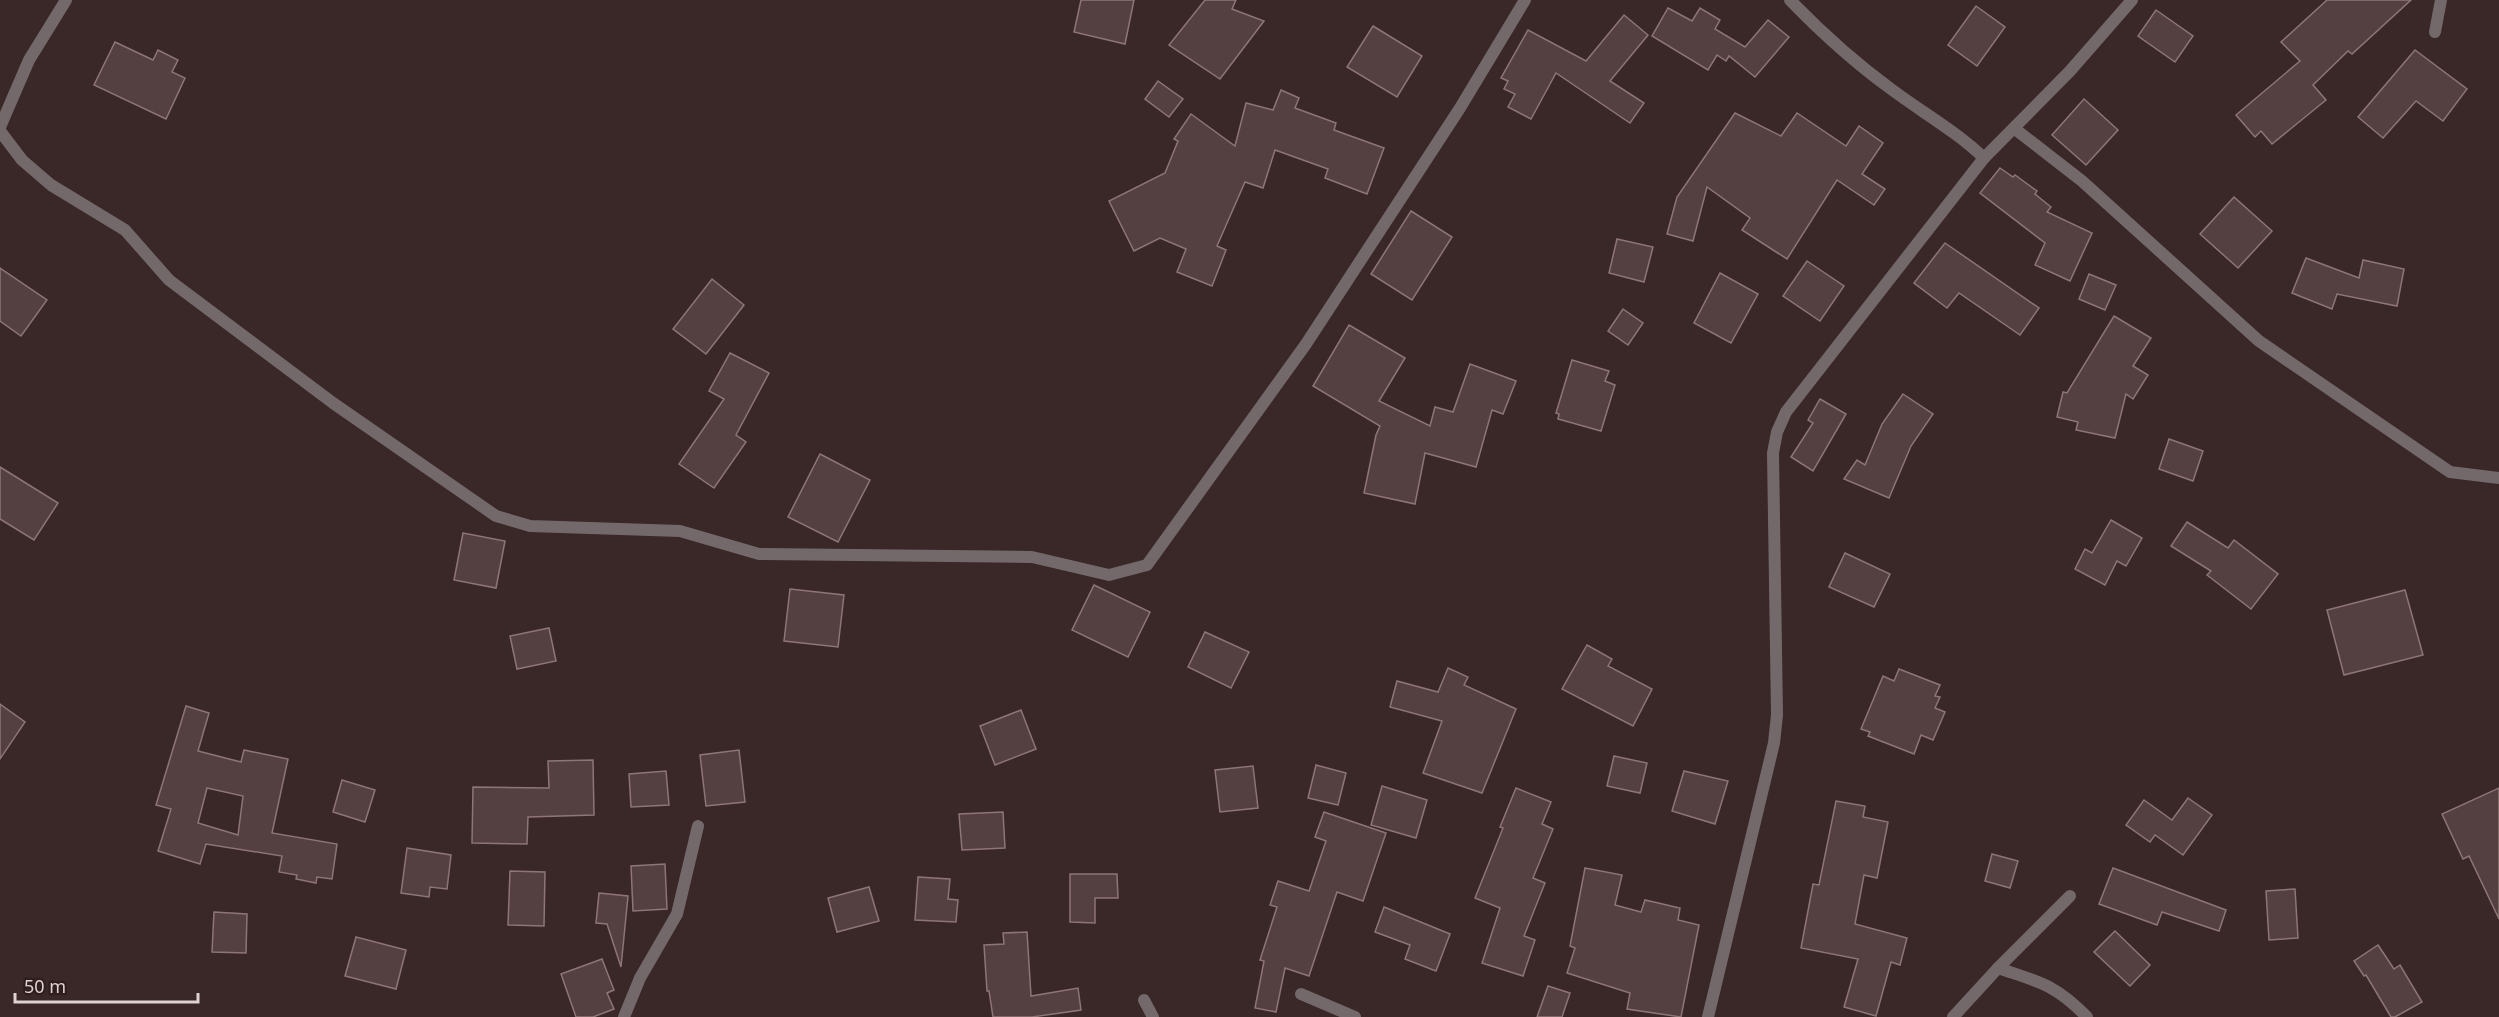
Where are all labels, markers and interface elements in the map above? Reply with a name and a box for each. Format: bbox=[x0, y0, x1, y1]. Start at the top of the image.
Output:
scale bar bbox=[15, 966, 198, 1004]
text: 50 m bbox=[24, 974, 66, 998]

